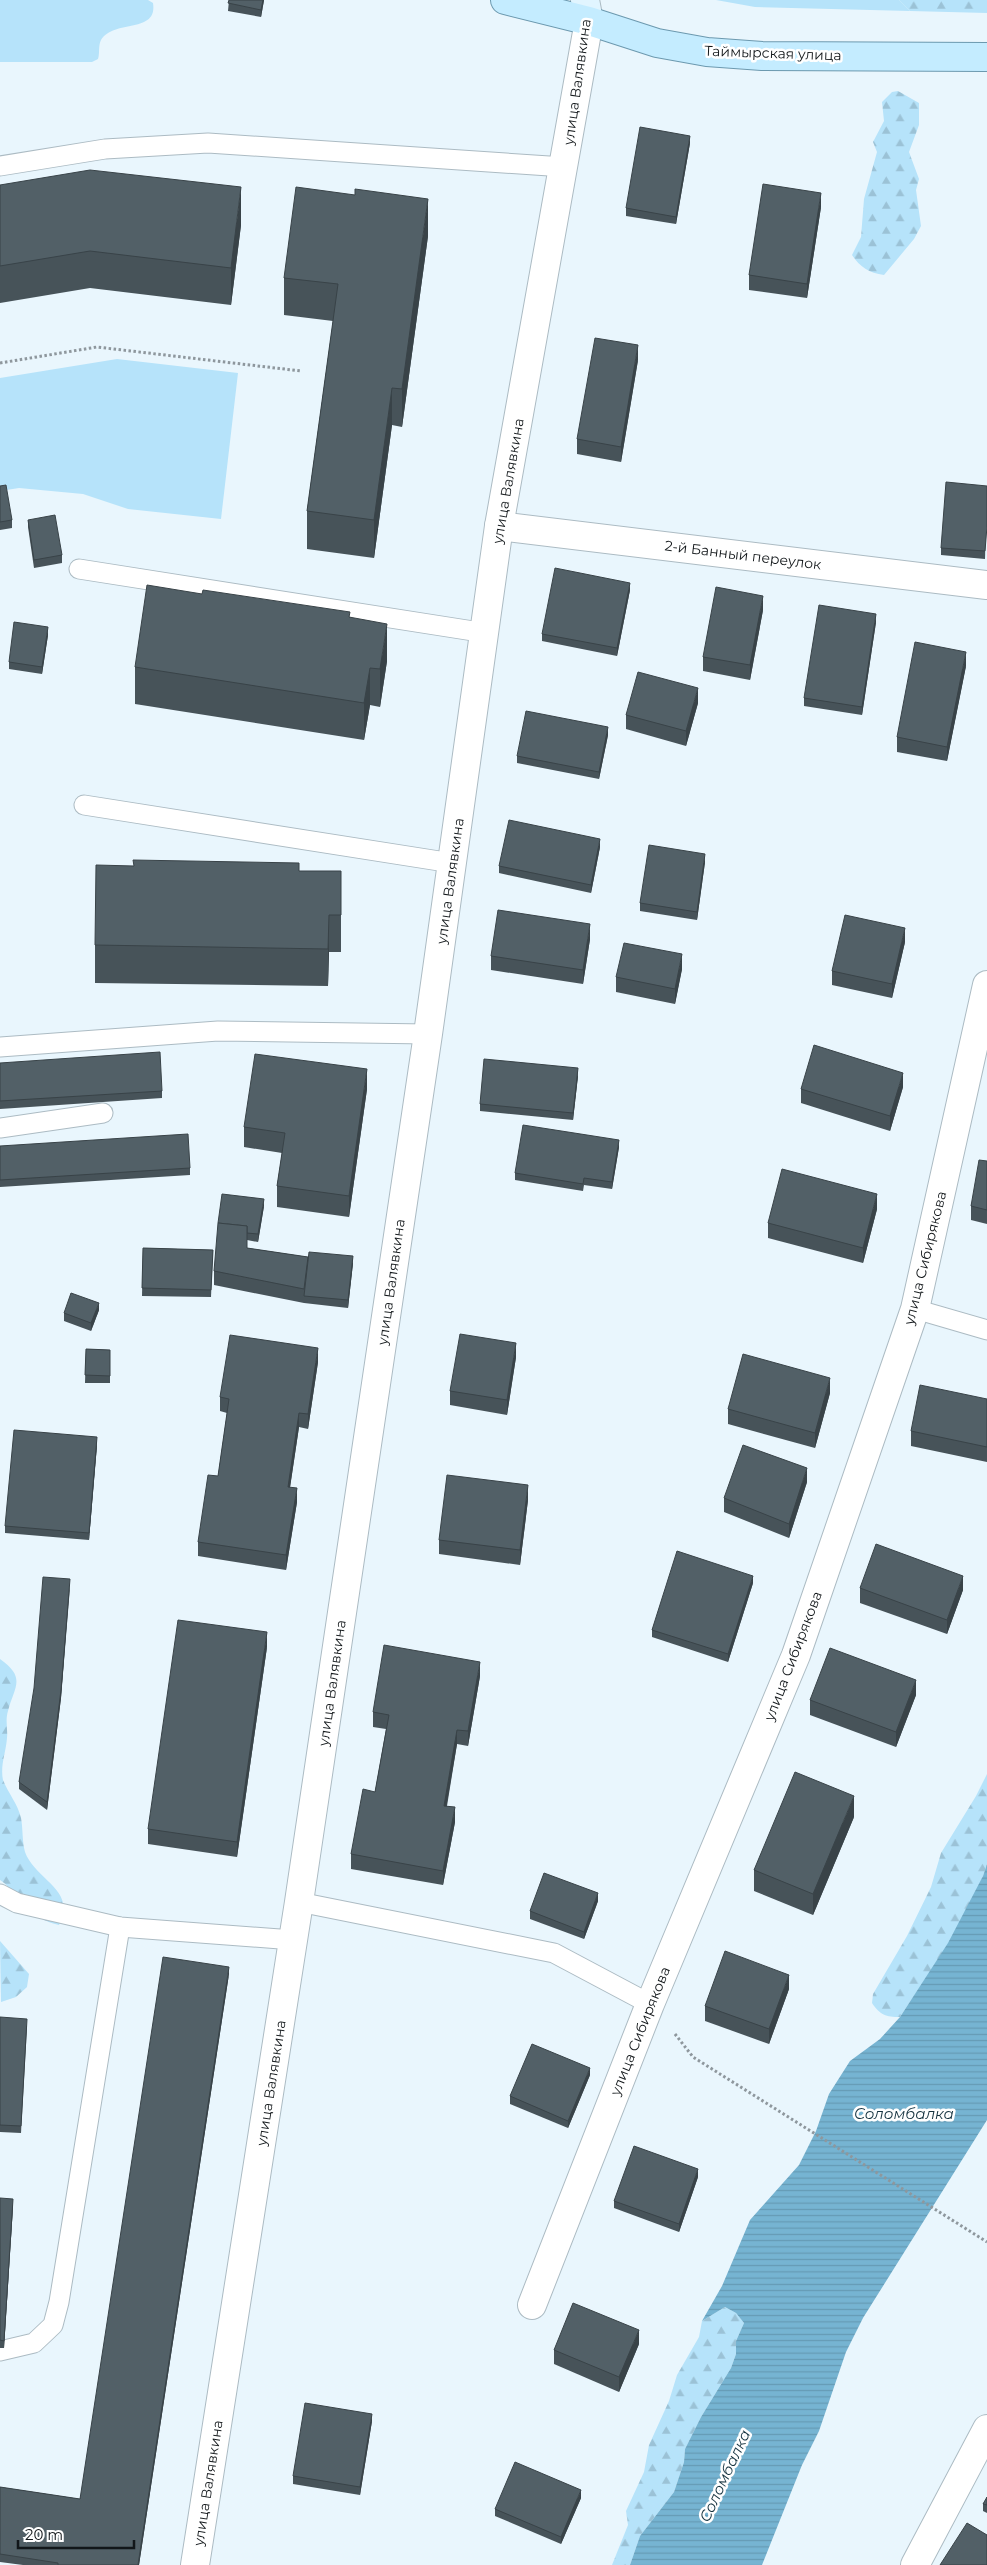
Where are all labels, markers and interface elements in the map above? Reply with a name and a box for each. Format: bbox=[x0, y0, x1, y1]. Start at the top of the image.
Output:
street label: улица Валявкина bbox=[559, 18, 595, 147]
street label: Таймырская улица bbox=[704, 42, 842, 64]
street label: улица Валявкина bbox=[488, 417, 528, 546]
street label: 2-й Банный переулок bbox=[664, 536, 822, 574]
street label: улица Валявкина bbox=[432, 817, 468, 946]
street label: улица Сибирякова bbox=[899, 1189, 950, 1328]
street label: улица Валявкина bbox=[373, 1218, 409, 1347]
street label: улица Сибирякова bbox=[760, 1589, 826, 1724]
street label: улица Валявкина bbox=[314, 1619, 350, 1748]
street label: улица Сибирякова bbox=[606, 1964, 674, 2099]
street label: улица Валявкина bbox=[252, 2019, 290, 2148]
water label: Соломбалка bbox=[854, 2104, 954, 2123]
street label: улица Валявкина bbox=[189, 2419, 227, 2548]
water label: Соломбалка bbox=[695, 2427, 754, 2525]
scale bar bbox=[18, 2518, 134, 2550]
text: 20 m bbox=[25, 2525, 63, 2544]

